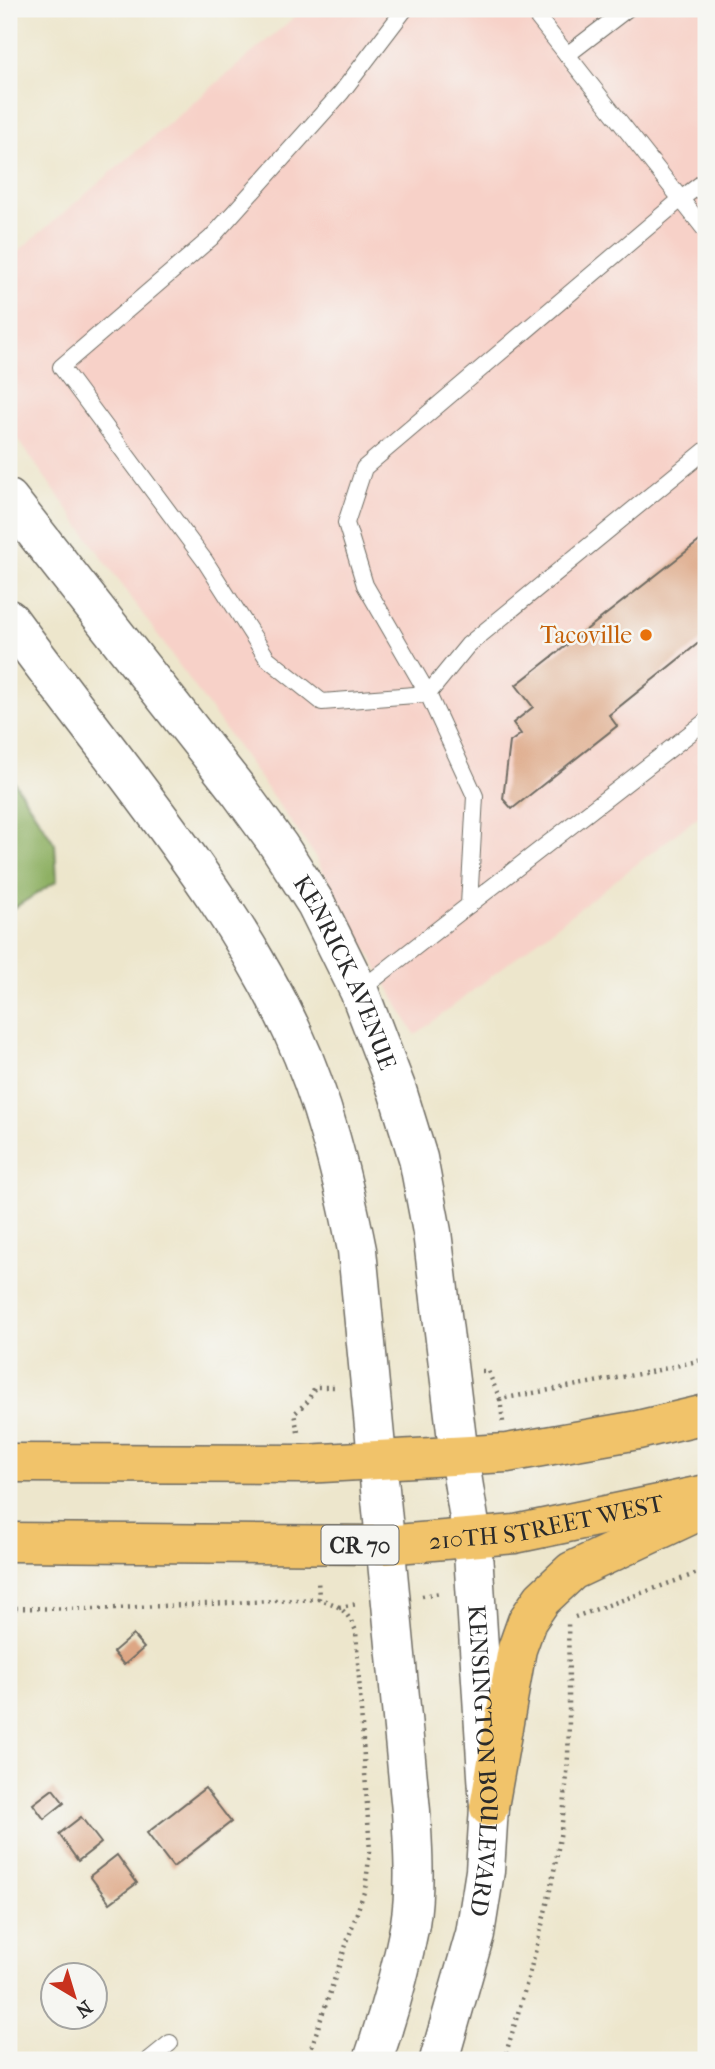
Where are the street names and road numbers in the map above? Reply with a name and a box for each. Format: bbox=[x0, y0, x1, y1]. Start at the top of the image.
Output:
street label: KENRICK AVENUE bbox=[287, 870, 402, 1074]
street label: 210TH STREET WEST bbox=[428, 1489, 667, 1555]
road number: CR 70 bbox=[322, 1526, 398, 1564]
street label: KENSINGTON BOULEVARD bbox=[462, 1604, 503, 1919]

